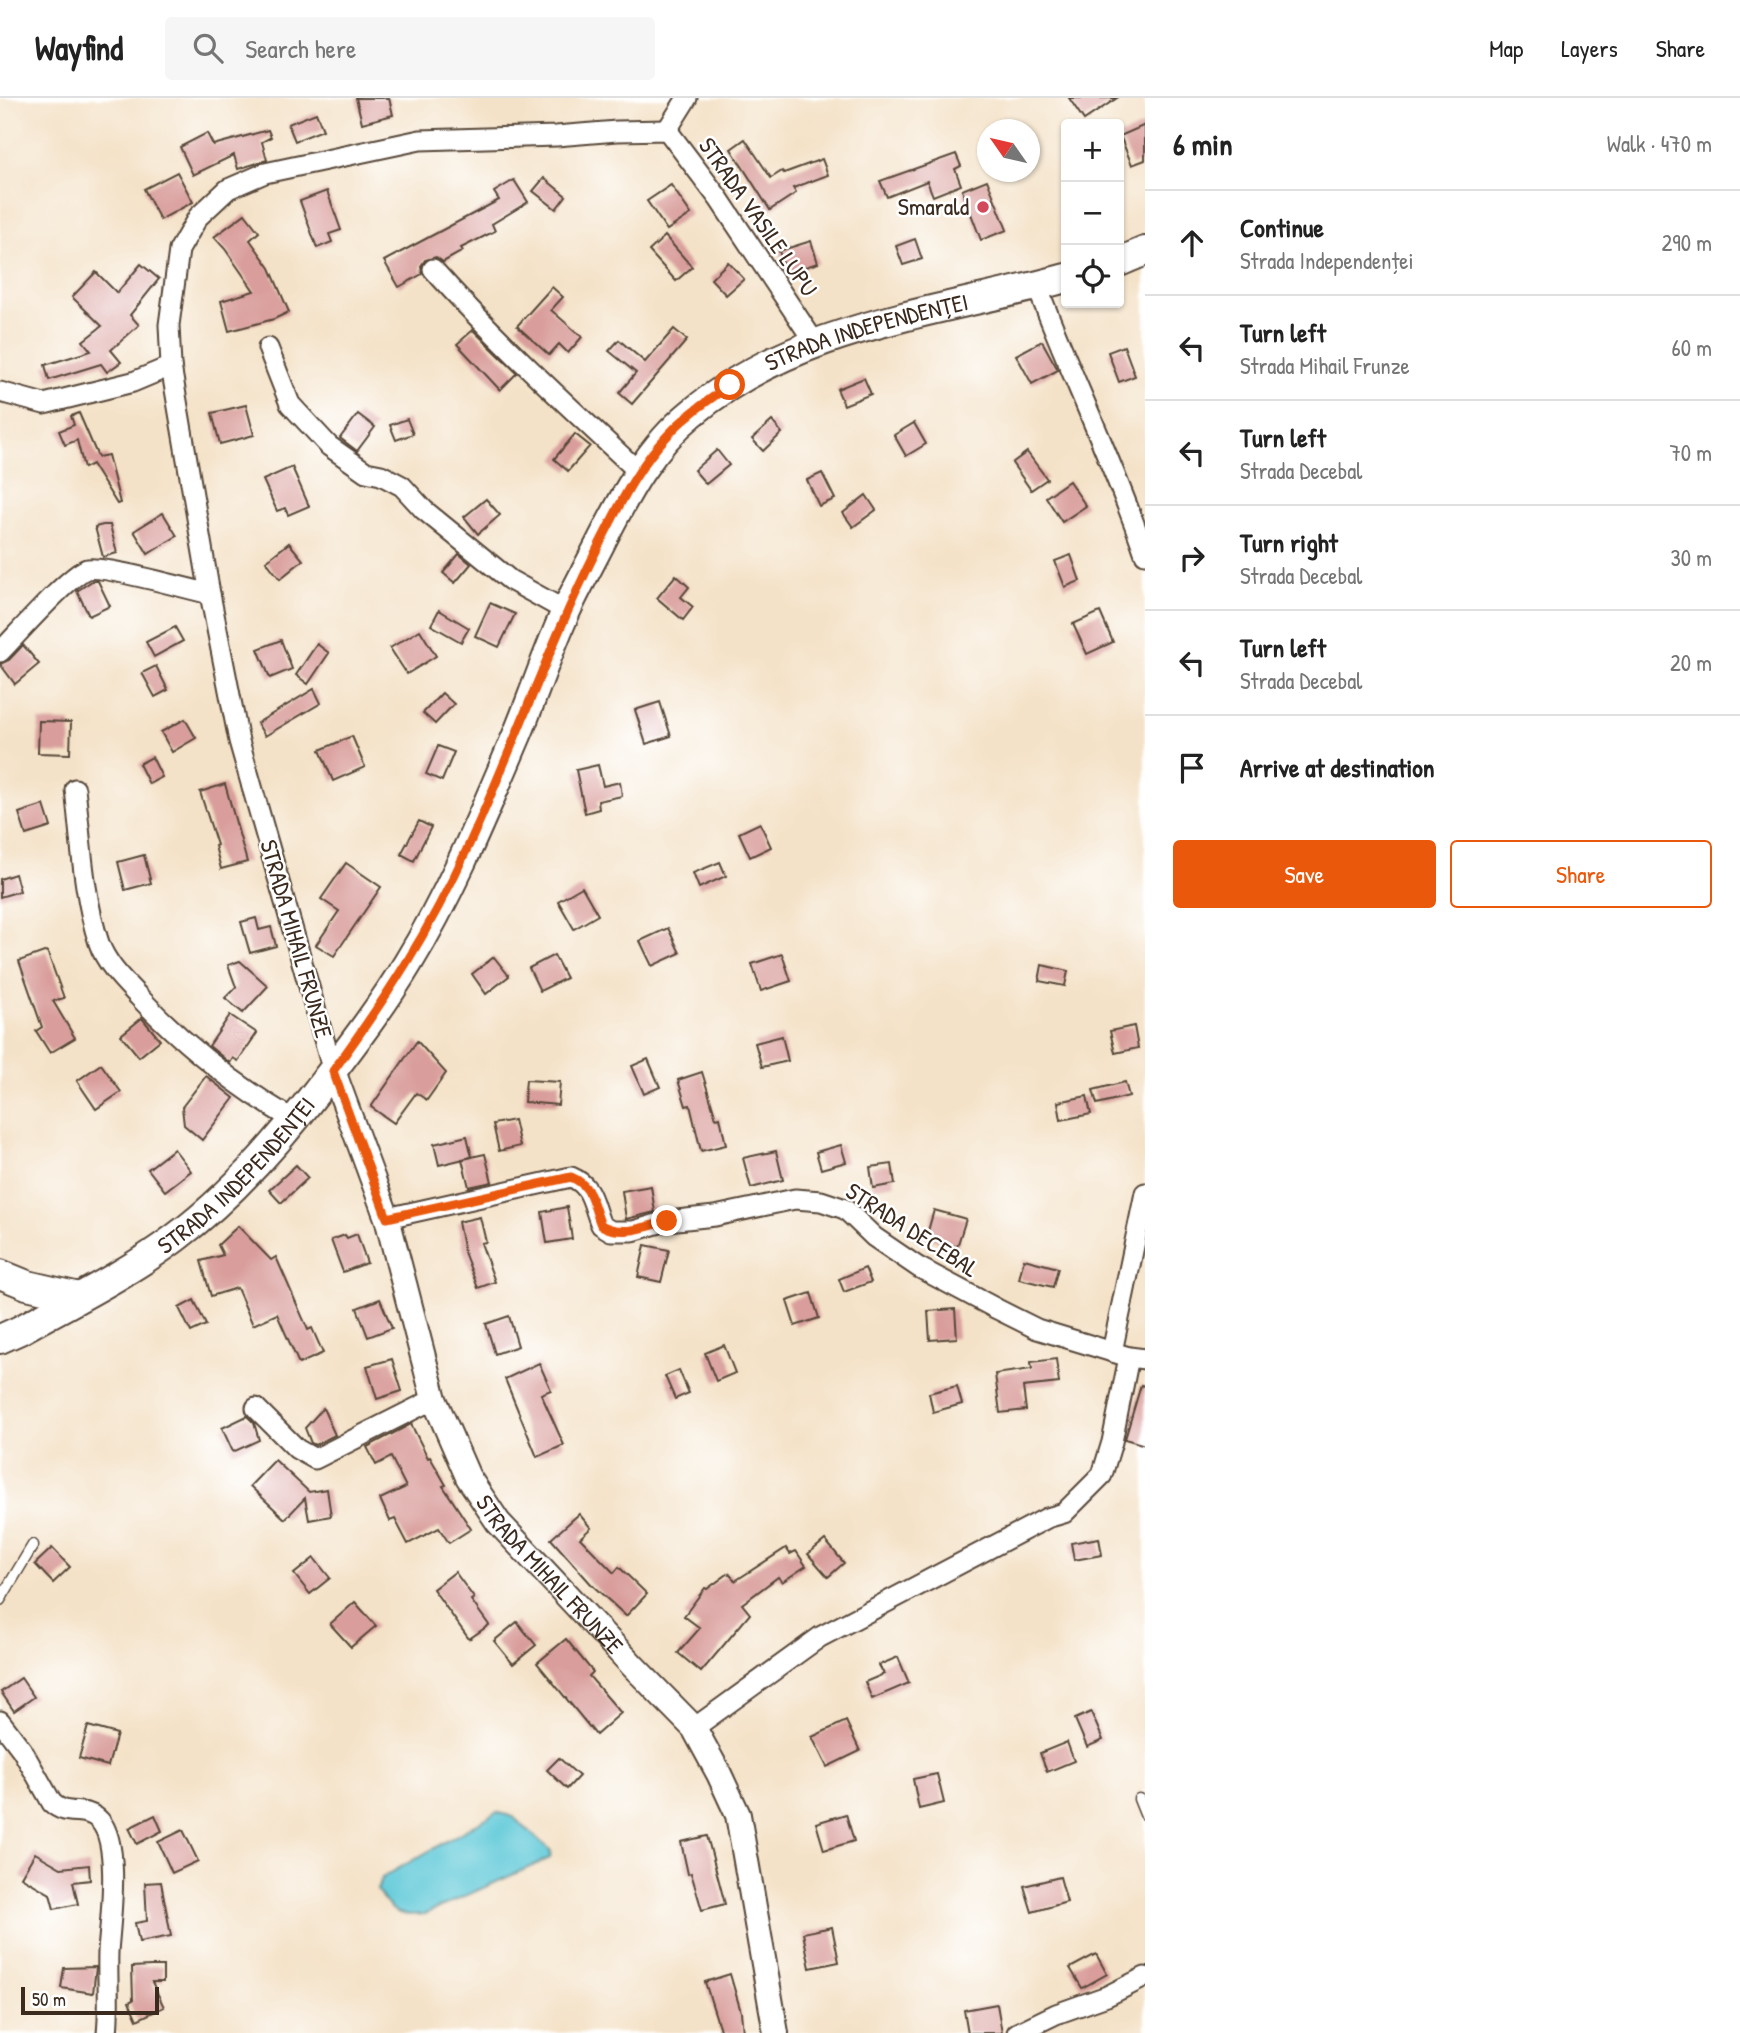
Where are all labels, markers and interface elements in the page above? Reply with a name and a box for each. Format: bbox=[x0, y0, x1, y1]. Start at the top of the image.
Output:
search box bbox=[165, 17, 655, 80]
text: Wayfind bbox=[35, 26, 123, 70]
icon: search bbox=[189, 29, 227, 67]
text: Search here bbox=[245, 31, 356, 66]
text: Map bbox=[1489, 32, 1523, 64]
text: Layers bbox=[1561, 32, 1618, 64]
text: Share bbox=[1656, 32, 1705, 64]
north arrow bbox=[977, 119, 1040, 182]
map controls bbox=[1061, 119, 1124, 308]
button: + bbox=[1061, 119, 1124, 182]
text: 6 min bbox=[1173, 124, 1233, 164]
text: Walk · 470 m bbox=[1607, 128, 1712, 159]
street label: STRADA VASILE LUPU bbox=[692, 131, 826, 302]
button: − bbox=[1061, 182, 1124, 245]
place label: Smarald bbox=[898, 190, 969, 222]
marker: Smarald bbox=[975, 199, 991, 215]
text: Continue bbox=[1240, 210, 1324, 245]
icon: ahead bbox=[1173, 224, 1211, 262]
text: 290 m bbox=[1662, 227, 1712, 258]
button: locate bbox=[1061, 245, 1124, 308]
text: Strada Independenței bbox=[1240, 245, 1414, 276]
street label: STRADA INDEPENDENȚEI bbox=[759, 285, 971, 378]
text: Turn left bbox=[1240, 315, 1326, 350]
icon: left bbox=[1173, 329, 1211, 367]
text: 60 m bbox=[1672, 332, 1712, 363]
text: Strada Mihail Frunze bbox=[1240, 350, 1410, 381]
route start bbox=[714, 369, 745, 400]
text: Turn left bbox=[1240, 420, 1326, 455]
icon: left bbox=[1173, 434, 1211, 472]
text: 70 m bbox=[1669, 437, 1712, 468]
text: Strada Decebal bbox=[1240, 455, 1362, 486]
text: Turn right bbox=[1240, 525, 1338, 560]
icon: right bbox=[1173, 539, 1211, 577]
text: 30 m bbox=[1670, 542, 1712, 573]
text: Strada Decebal bbox=[1240, 560, 1362, 591]
text: Turn left bbox=[1240, 630, 1326, 665]
icon: left bbox=[1173, 644, 1211, 682]
text: 20 m bbox=[1670, 647, 1712, 678]
text: Strada Decebal bbox=[1240, 665, 1362, 696]
icon: arrive bbox=[1173, 749, 1211, 787]
text: Arrive at destination bbox=[1240, 750, 1435, 785]
street label: STRADA MIHAIL FRUNZE bbox=[253, 836, 341, 1042]
button: Save bbox=[1173, 840, 1436, 908]
button: Share bbox=[1450, 840, 1712, 908]
street label: STRADA INDEPENDENȚEI bbox=[151, 1090, 322, 1261]
street label: STRADA DECEBAL bbox=[840, 1174, 985, 1284]
route end bbox=[651, 1205, 682, 1236]
street label: STRADA MIHAIL FRUNZE bbox=[469, 1488, 631, 1661]
scale bar bbox=[21, 1984, 159, 2016]
text: 50 m bbox=[32, 1986, 66, 2012]

